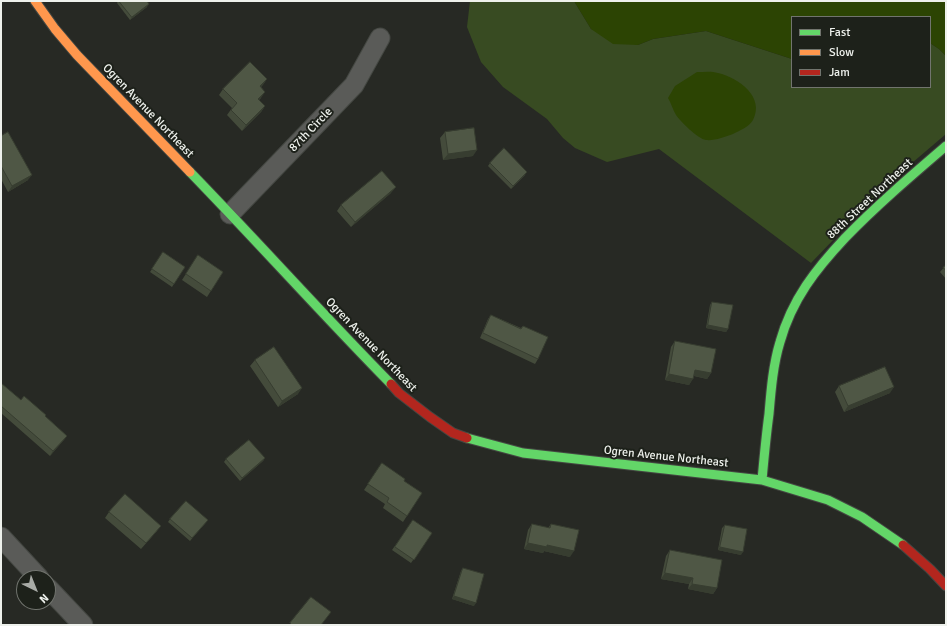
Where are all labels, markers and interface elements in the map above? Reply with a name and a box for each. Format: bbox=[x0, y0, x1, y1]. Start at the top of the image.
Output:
legend bbox=[791, 16, 931, 88]
text: Fast bbox=[829, 25, 850, 40]
text: Slow bbox=[829, 45, 854, 60]
street label: Ogren Avenue Northeast bbox=[99, 61, 197, 161]
text: Jam bbox=[829, 65, 850, 80]
street label: 87th Circle bbox=[286, 105, 336, 155]
street label: 88th Street Northeast bbox=[824, 156, 916, 242]
street label: Ogren Avenue Northeast bbox=[322, 295, 420, 395]
street label: Ogren Avenue Northeast bbox=[603, 443, 729, 471]
north arrow bbox=[16, 570, 56, 610]
text: N bbox=[37, 591, 51, 606]

